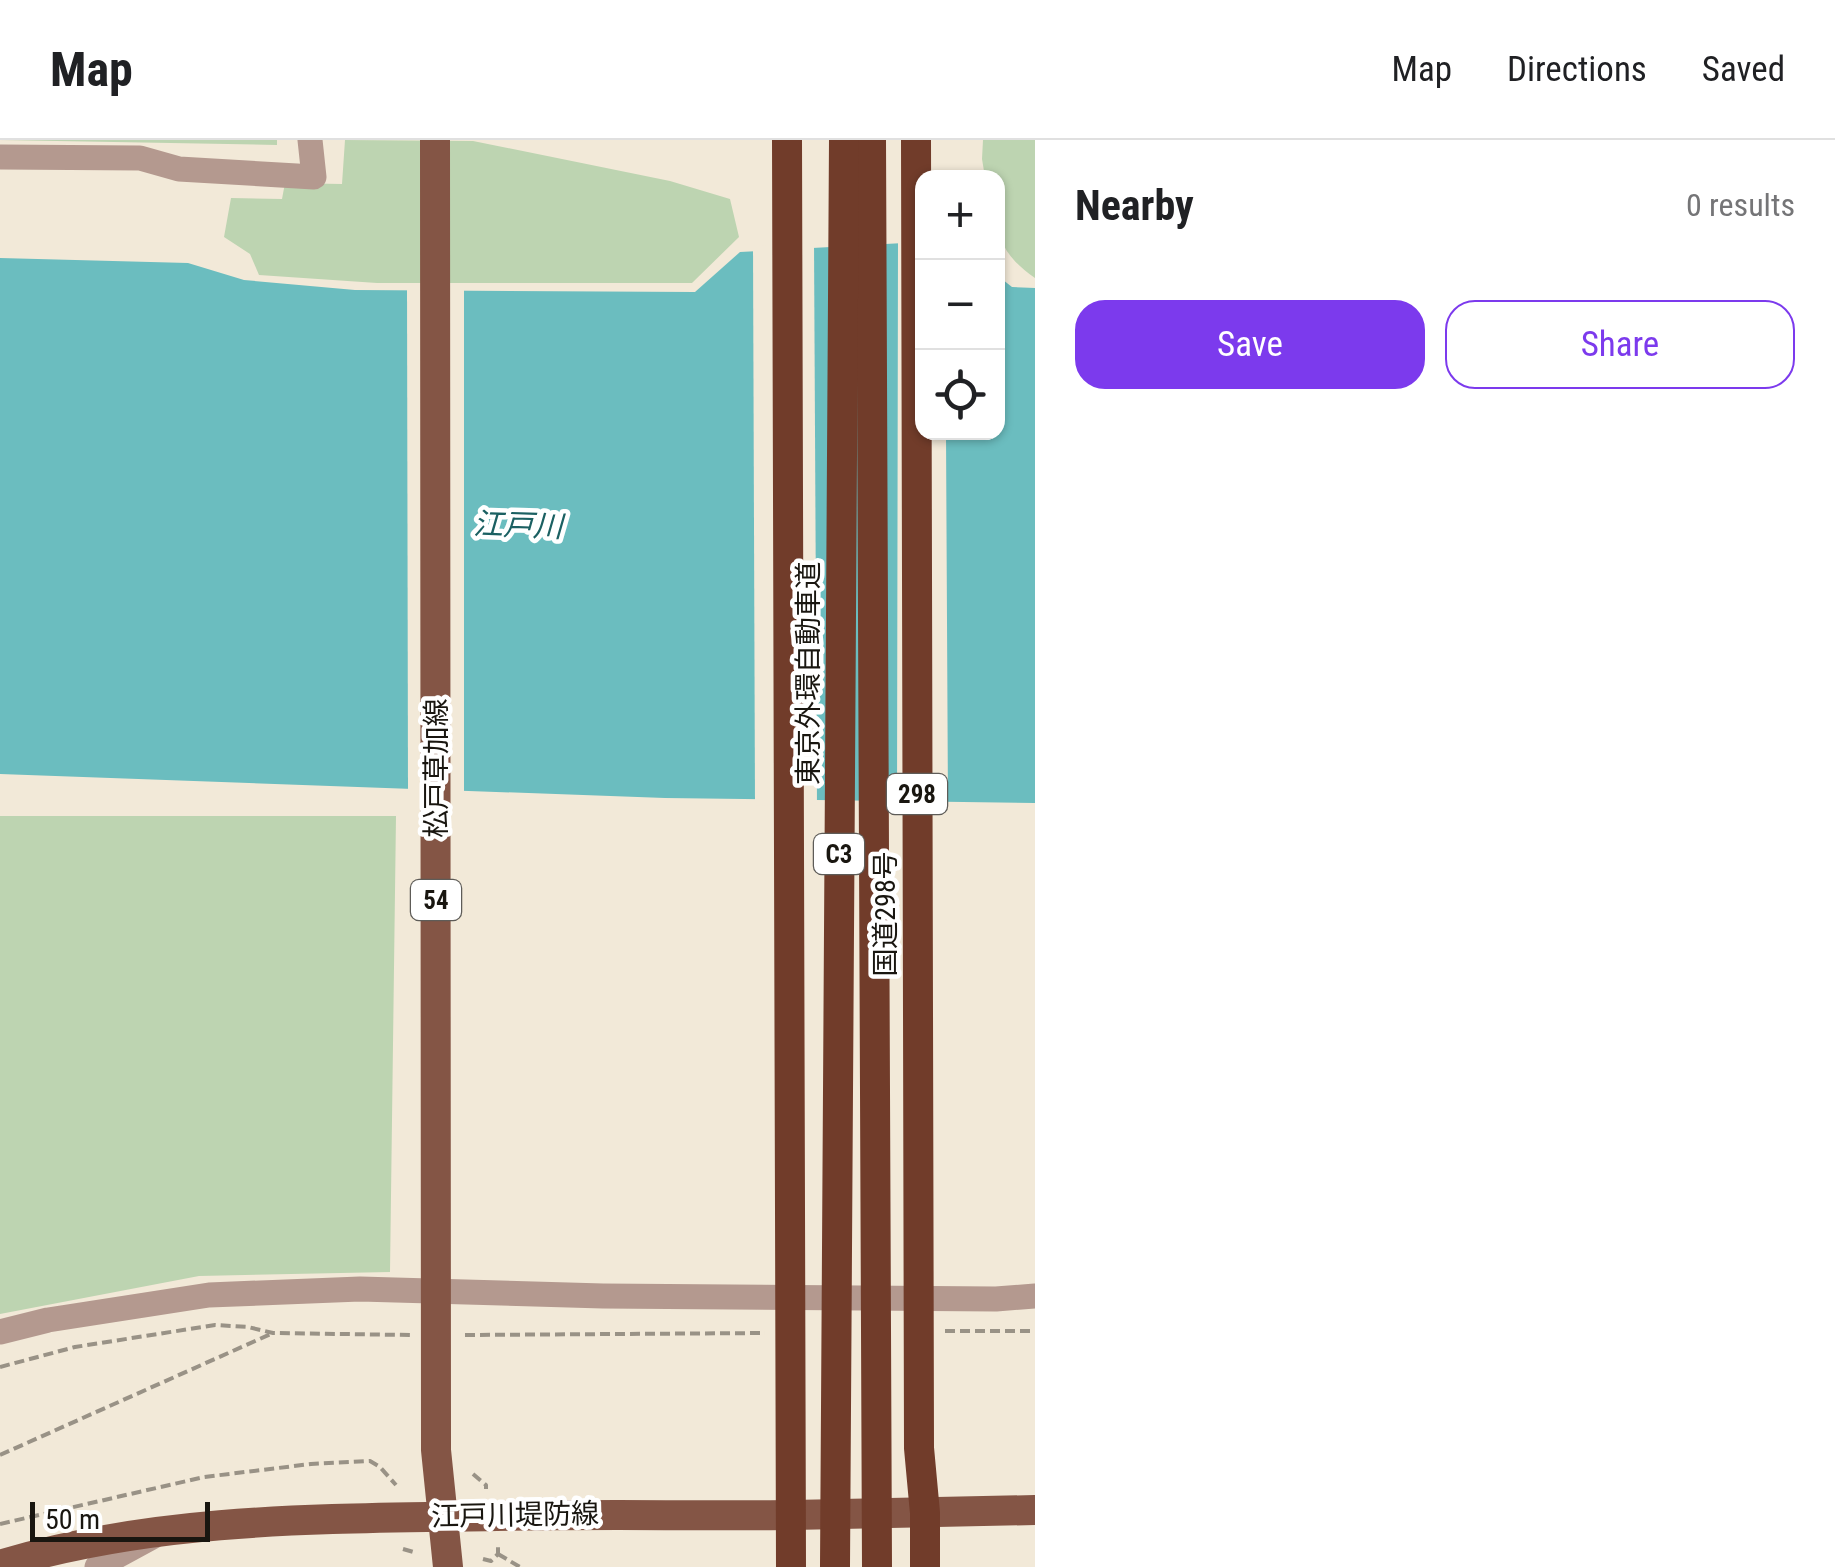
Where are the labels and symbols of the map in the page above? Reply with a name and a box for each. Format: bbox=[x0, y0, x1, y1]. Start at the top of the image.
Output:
water label: 江戸川 bbox=[472, 506, 567, 544]
street label: 東京外環自動車道 bbox=[792, 561, 825, 785]
street label: 松戸草加線 bbox=[420, 698, 453, 838]
road number: 298 bbox=[887, 774, 947, 814]
road number: C3 bbox=[814, 834, 864, 874]
street label: 国道298号 bbox=[869, 851, 902, 977]
road number: 54 bbox=[411, 880, 461, 920]
scale bar bbox=[30, 1497, 210, 1542]
street label: 江戸川堤防線 bbox=[431, 1497, 599, 1533]

